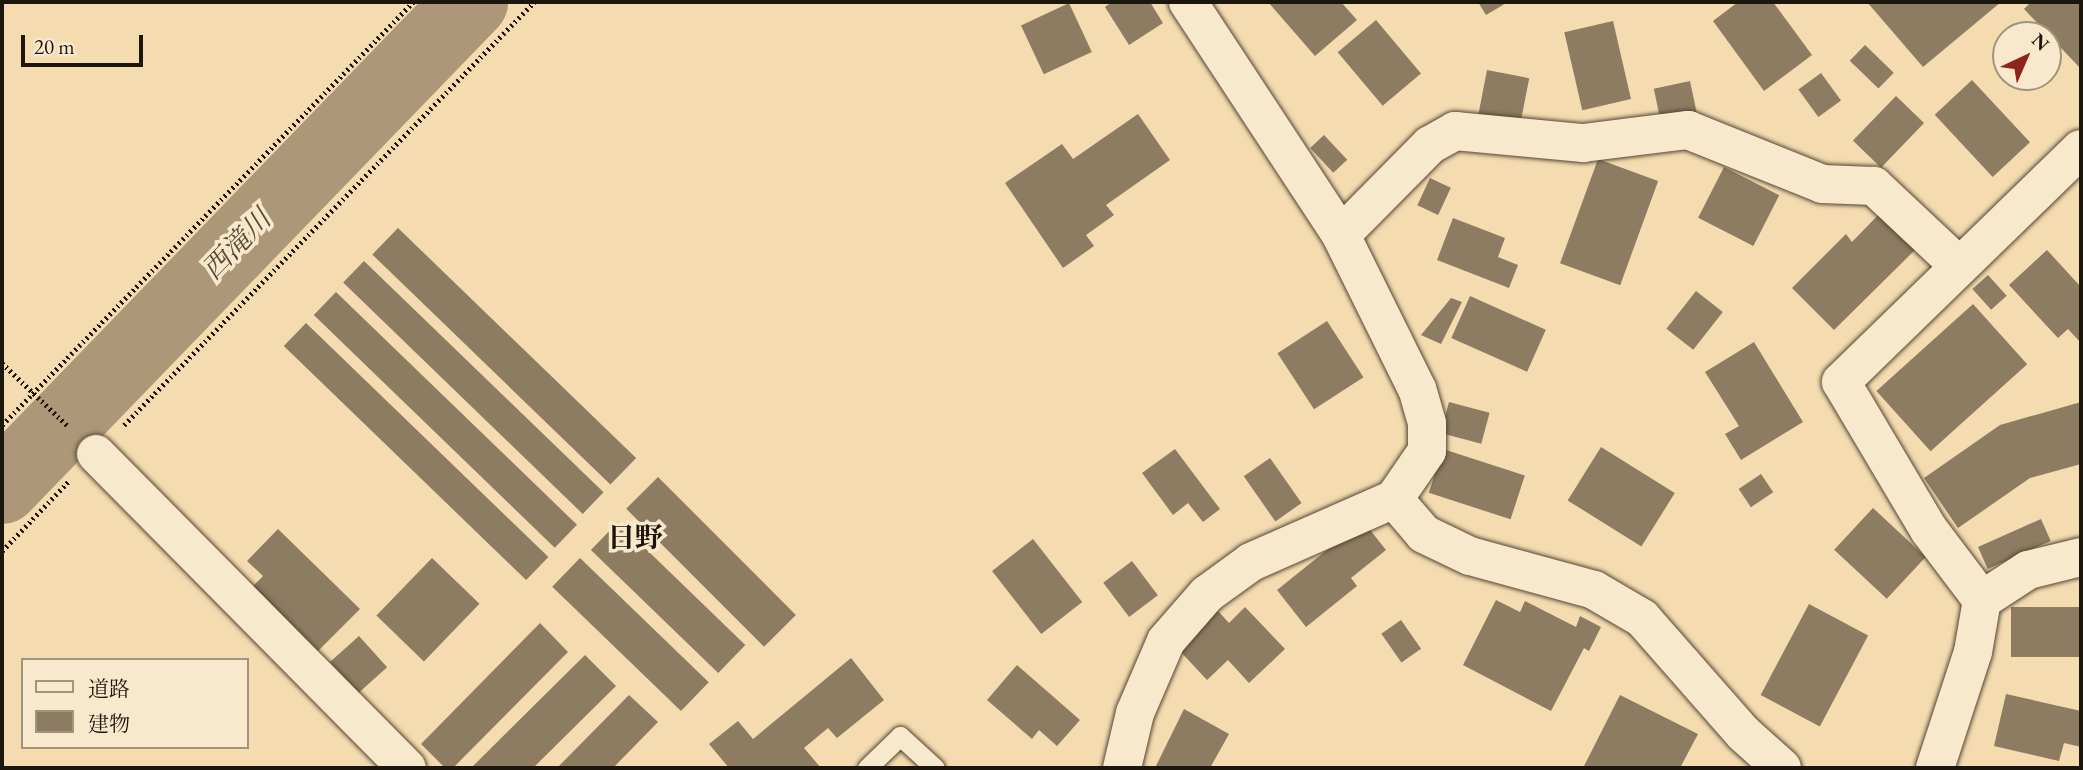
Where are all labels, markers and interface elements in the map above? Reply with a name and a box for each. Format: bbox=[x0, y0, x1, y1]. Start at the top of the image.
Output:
scale bar bbox=[24, 21, 147, 65]
north arrow bbox=[1992, 21, 2062, 91]
text: N bbox=[2026, 28, 2055, 56]
text: 20 m bbox=[34, 33, 75, 60]
water label: 西滝川 bbox=[195, 202, 277, 286]
district label: 日野 bbox=[607, 520, 663, 554]
legend bbox=[21, 658, 248, 749]
text: 道路 bbox=[88, 675, 130, 702]
text: 建物 bbox=[88, 710, 130, 737]

